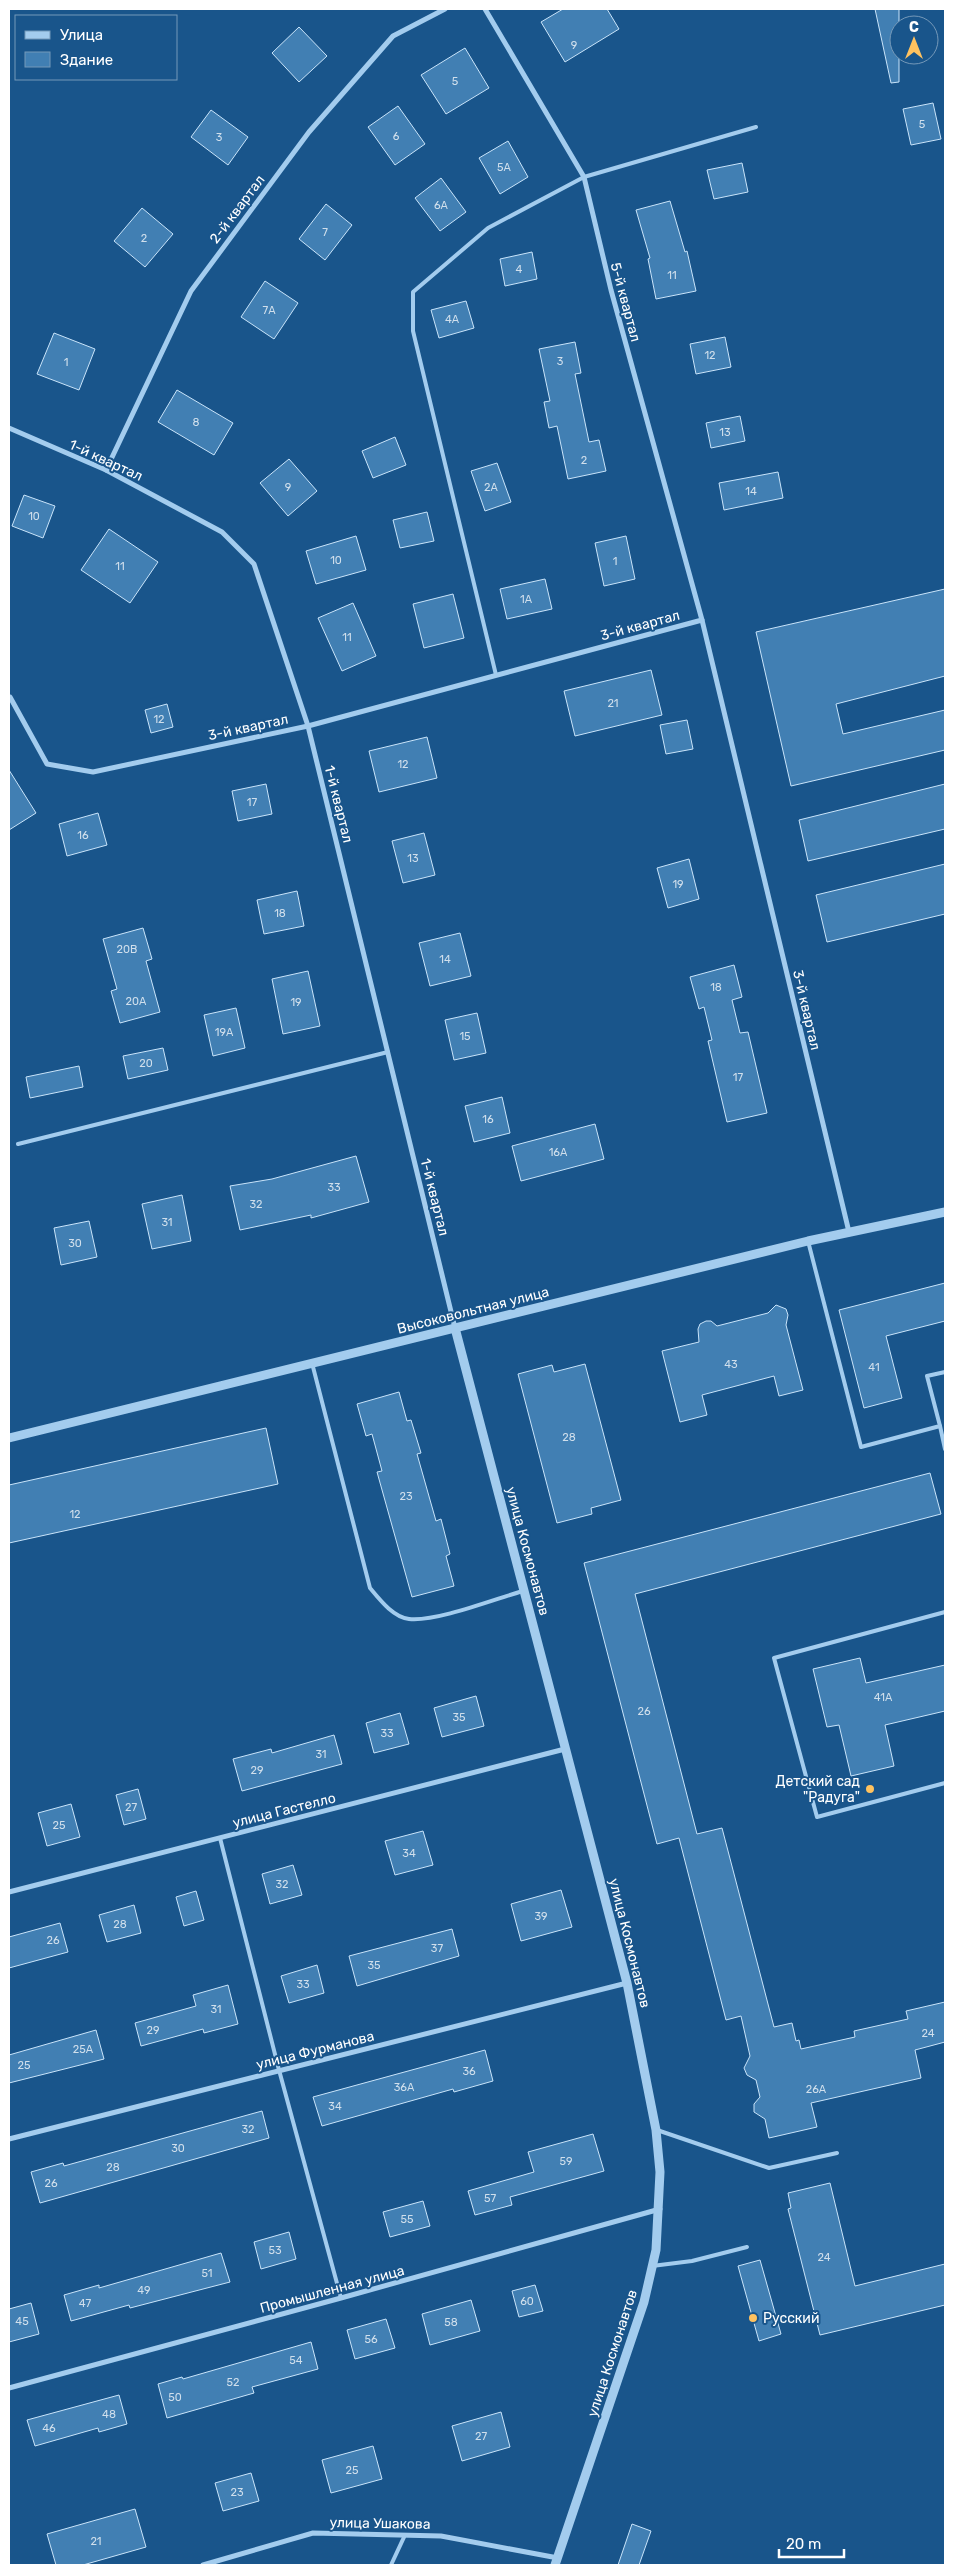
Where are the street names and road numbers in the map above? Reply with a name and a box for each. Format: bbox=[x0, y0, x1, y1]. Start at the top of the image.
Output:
street label: 2-й квартал bbox=[206, 172, 269, 247]
street label: 5-й квартал bbox=[607, 261, 644, 344]
street label: 1-й квартал bbox=[66, 436, 145, 485]
street label: 3-й квартал bbox=[599, 607, 682, 644]
street label: 3-й квартал bbox=[206, 711, 290, 744]
street label: 1-й квартал bbox=[321, 764, 356, 845]
street label: 3-й квартал bbox=[789, 968, 824, 1052]
street label: 1-й квартал bbox=[417, 1157, 452, 1238]
street label: Высоковольтная улица bbox=[395, 1283, 551, 1338]
street label: улица Космонавтов bbox=[502, 1485, 553, 1618]
street label: улица Гастелло bbox=[231, 1789, 337, 1832]
street label: улица Космонавтов bbox=[605, 1877, 654, 2010]
street label: улица Фурманова bbox=[254, 2028, 376, 2073]
street label: Промышленная улица bbox=[258, 2262, 406, 2317]
street label: улица Космонавтов bbox=[584, 2287, 641, 2419]
street label: улица Ушакова bbox=[329, 2514, 431, 2533]

